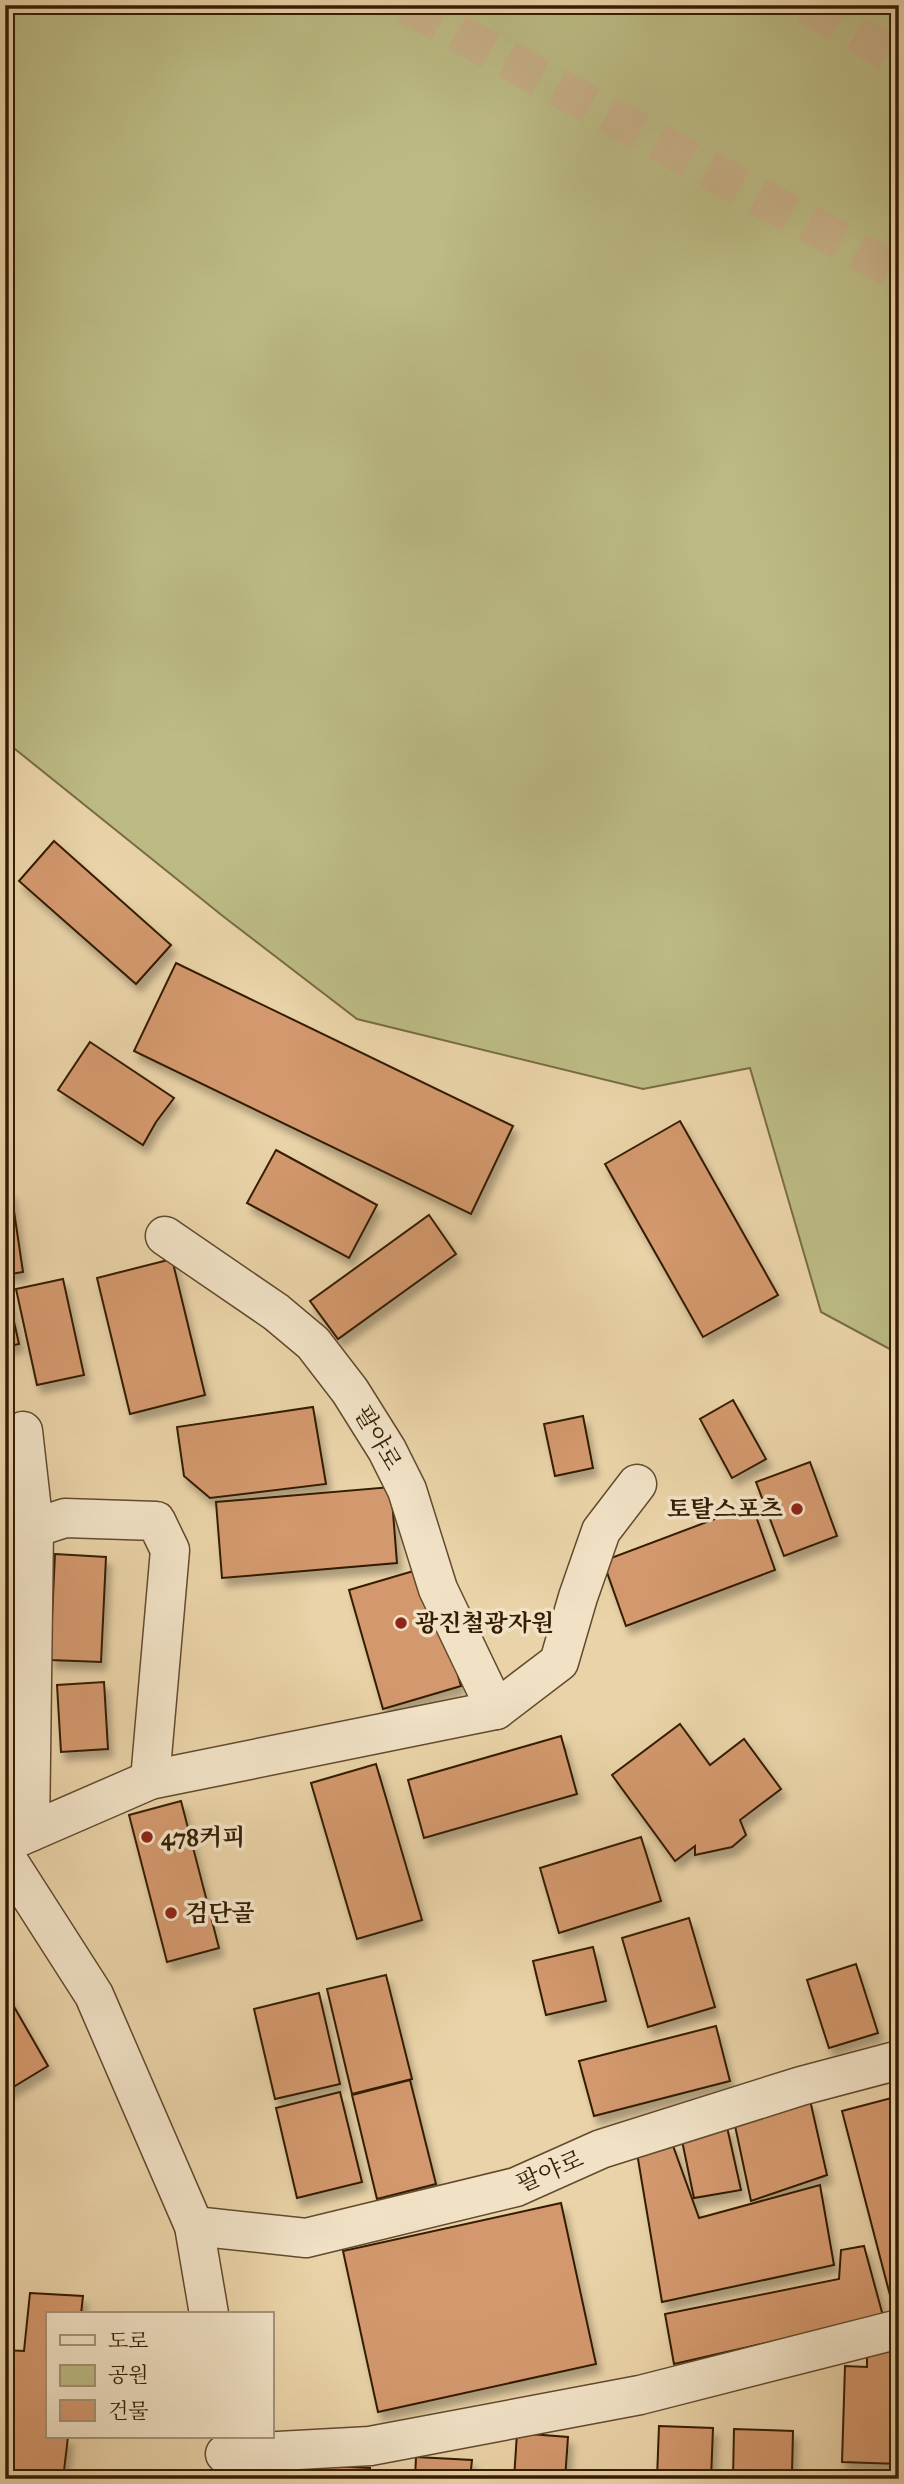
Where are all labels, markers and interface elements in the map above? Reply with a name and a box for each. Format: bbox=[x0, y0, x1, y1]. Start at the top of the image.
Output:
street label: 팔야로 bbox=[348, 1400, 408, 1476]
place label: 토탈스포츠 bbox=[667, 1494, 783, 1524]
marker: 토탈스포츠 bbox=[789, 1501, 805, 1517]
place label: 광진철광자원 bbox=[415, 1608, 554, 1638]
marker: 광진철광자원 bbox=[393, 1615, 409, 1631]
place label: 478커피 bbox=[161, 1822, 245, 1852]
marker: 478커피 bbox=[139, 1829, 155, 1845]
place label: 검단골 bbox=[185, 1898, 255, 1928]
marker: 검단골 bbox=[163, 1905, 179, 1921]
street label: 팔야로 bbox=[512, 2144, 588, 2198]
legend bbox=[46, 2312, 273, 2438]
text: 도로 bbox=[108, 2328, 149, 2354]
text: 공원 bbox=[108, 2362, 149, 2388]
text: 건물 bbox=[108, 2398, 149, 2424]

